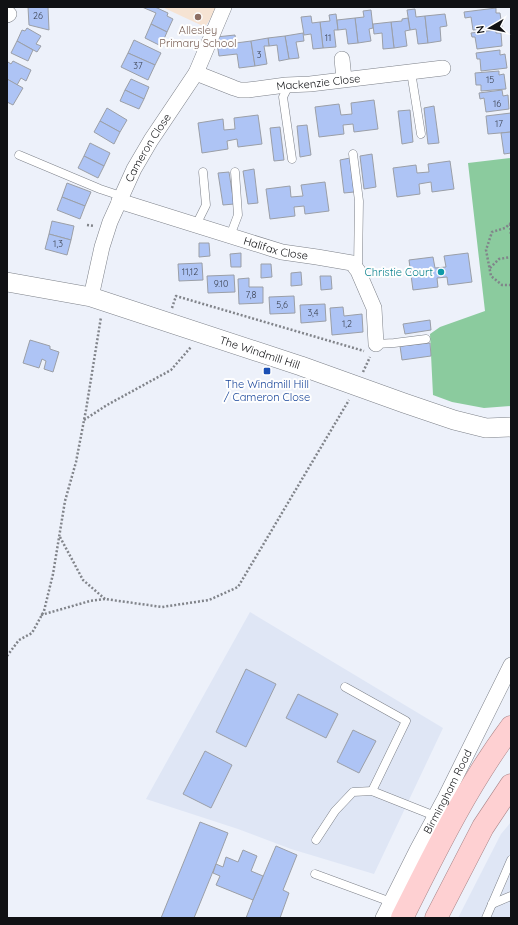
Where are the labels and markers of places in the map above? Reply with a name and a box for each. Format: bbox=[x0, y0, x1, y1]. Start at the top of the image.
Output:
marker: Allesley Primary School bbox=[193, 12, 203, 22]
place label: Allesley Primary School bbox=[159, 23, 237, 50]
place label: Christie Court bbox=[364, 265, 433, 279]
marker: Christie Court bbox=[436, 267, 446, 277]
marker: The Windmill Hill / Cameron Close bbox=[262, 366, 272, 376]
place label: The Windmill Hill / Cameron Close bbox=[224, 377, 310, 404]

